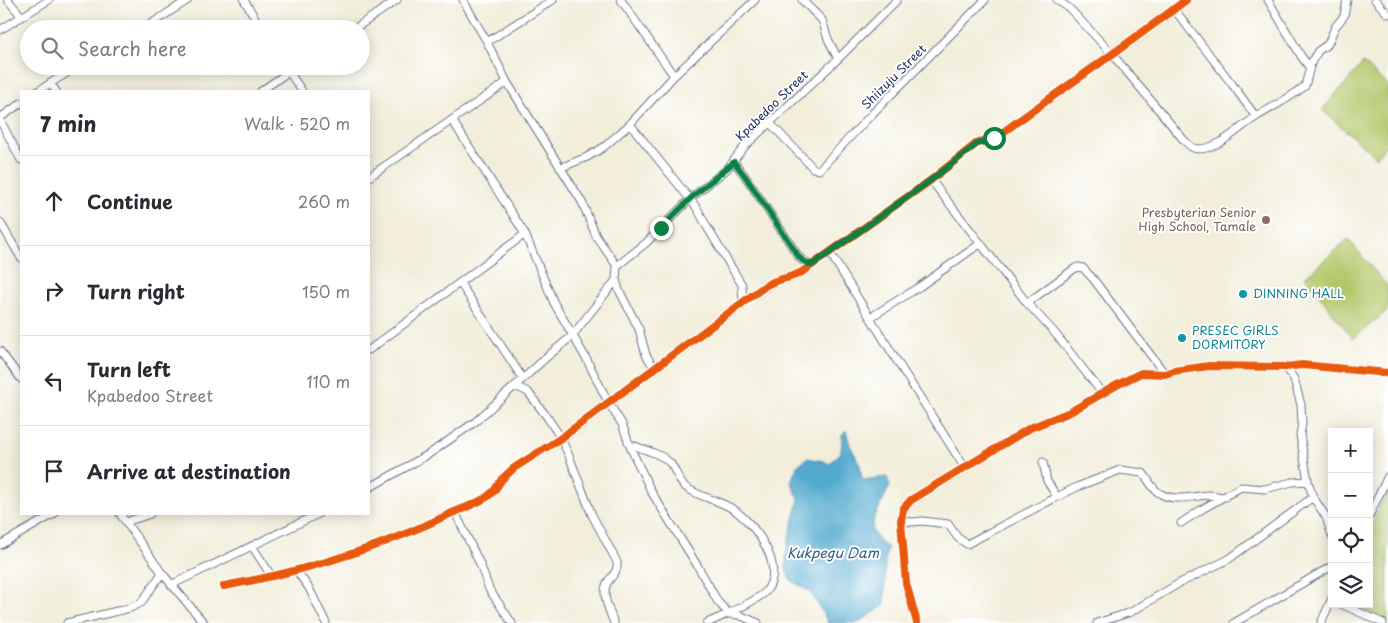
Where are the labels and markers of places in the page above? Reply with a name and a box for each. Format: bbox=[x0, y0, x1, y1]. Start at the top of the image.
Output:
place label: Presbyterian Senior High School, Tamale bbox=[1139, 203, 1257, 235]
marker: Presbyterian Senior High School, Tamale bbox=[1260, 214, 1272, 226]
place label: DINNING HALL bbox=[1253, 284, 1344, 302]
marker: DINNING HALL bbox=[1237, 288, 1249, 300]
place label: PRESEC GIRLS DORMITORY bbox=[1192, 321, 1279, 353]
marker: PRESEC GIRLS DORMITORY bbox=[1176, 332, 1188, 344]

